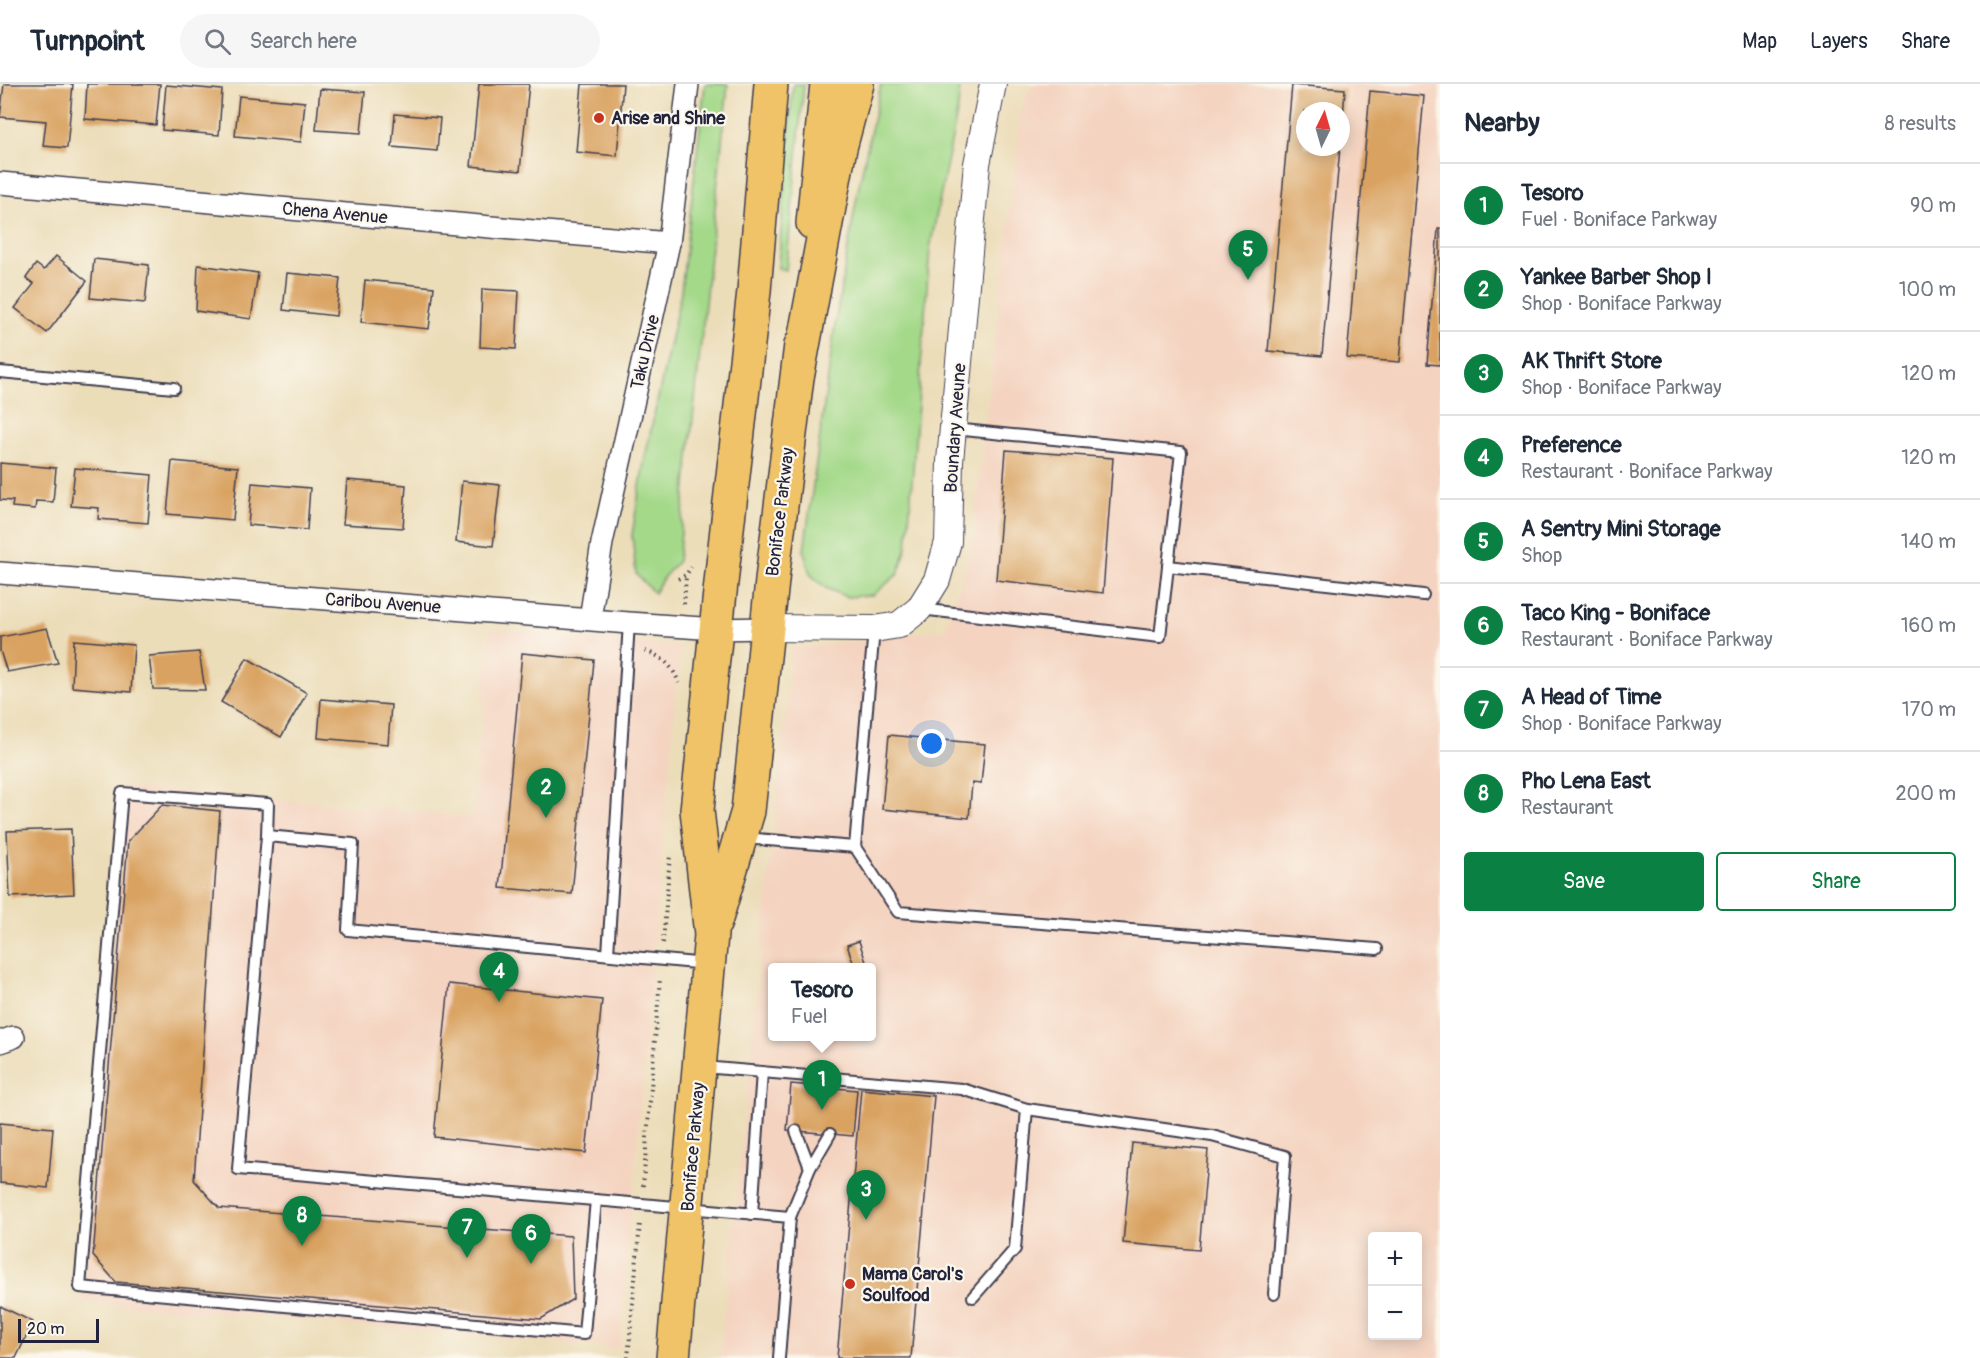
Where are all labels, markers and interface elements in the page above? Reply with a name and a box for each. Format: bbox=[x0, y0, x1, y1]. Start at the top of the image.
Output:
search box bbox=[180, 14, 600, 68]
text: Turnpoint bbox=[30, 24, 144, 59]
icon: search bbox=[201, 25, 234, 58]
text: Search here bbox=[249, 27, 357, 55]
text: Map bbox=[1742, 28, 1777, 55]
text: Layers bbox=[1810, 28, 1868, 55]
text: Share bbox=[1901, 28, 1950, 55]
north arrow bbox=[1296, 102, 1350, 156]
place label: Arise and Shine bbox=[611, 107, 726, 130]
text: Nearby bbox=[1464, 107, 1540, 139]
marker: Arise and Shine bbox=[592, 111, 606, 125]
text: 8 results bbox=[1885, 111, 1956, 136]
text: Tesoro bbox=[1521, 179, 1584, 207]
text: 1 bbox=[1480, 193, 1487, 218]
text: 90 m bbox=[1910, 193, 1956, 218]
street label: Chena Avenue bbox=[281, 197, 389, 230]
text: Fuel · Boniface Parkway bbox=[1521, 207, 1717, 232]
pin: 5 bbox=[1228, 230, 1268, 280]
text: Yankee Barber Shop I bbox=[1521, 263, 1712, 291]
text: 2 bbox=[1478, 277, 1489, 302]
text: 100 m bbox=[1899, 277, 1956, 302]
text: Shop · Boniface Parkway bbox=[1521, 291, 1722, 316]
street label: Taku Drive bbox=[626, 312, 665, 392]
text: AK Thrift Store bbox=[1521, 347, 1662, 375]
text: 3 bbox=[1478, 361, 1489, 386]
text: 120 m bbox=[1901, 361, 1956, 386]
street label: Boundary Aveune bbox=[939, 362, 972, 494]
text: Shop · Boniface Parkway bbox=[1521, 375, 1722, 400]
text: Preference bbox=[1521, 431, 1622, 459]
text: 4 bbox=[1478, 445, 1489, 470]
text: 120 m bbox=[1901, 445, 1956, 470]
street label: Boniface Parkway bbox=[761, 446, 800, 578]
text: Restaurant · Boniface Parkway bbox=[1521, 459, 1773, 484]
text: A Sentry Mini Storage bbox=[1521, 515, 1721, 543]
text: 5 bbox=[1478, 529, 1489, 554]
text: 140 m bbox=[1901, 529, 1956, 554]
text: Shop bbox=[1521, 543, 1562, 568]
street label: Caribou Avenue bbox=[324, 588, 442, 619]
text: Taco King - Boniface bbox=[1521, 599, 1710, 627]
text: 6 bbox=[1478, 613, 1489, 638]
text: 160 m bbox=[1901, 613, 1956, 638]
text: Restaurant · Boniface Parkway bbox=[1521, 627, 1773, 652]
text: A Head of Time bbox=[1521, 683, 1661, 711]
text: 7 bbox=[1478, 697, 1489, 722]
text: 170 m bbox=[1902, 697, 1956, 722]
text: Shop · Boniface Parkway bbox=[1521, 711, 1722, 736]
your location bbox=[917, 729, 946, 758]
text: Pho Lena East bbox=[1521, 767, 1651, 795]
pin: 2 bbox=[526, 768, 566, 818]
text: 8 bbox=[1478, 781, 1489, 806]
text: 200 m bbox=[1895, 781, 1956, 806]
text: Restaurant bbox=[1521, 795, 1613, 820]
button: Save bbox=[1464, 852, 1704, 911]
button: Share bbox=[1716, 852, 1956, 911]
pin: 4 bbox=[480, 952, 518, 1002]
popup bbox=[768, 963, 876, 1041]
text: Tesoro bbox=[791, 976, 853, 1004]
text: Fuel bbox=[791, 1004, 827, 1029]
pin: 1 bbox=[802, 1060, 842, 1110]
street label: Boniface Parkway bbox=[676, 1081, 711, 1213]
pin: 3 bbox=[846, 1170, 886, 1220]
pin: 8 bbox=[282, 1196, 322, 1246]
pin: 7 bbox=[448, 1208, 486, 1258]
pin: 6 bbox=[512, 1214, 550, 1264]
map controls bbox=[1368, 1232, 1422, 1340]
button: + bbox=[1368, 1232, 1422, 1286]
place label: Mama Carol's Soulfood bbox=[862, 1263, 964, 1307]
marker: Mama Carol's Soulfood bbox=[843, 1277, 857, 1291]
button: − bbox=[1368, 1286, 1422, 1340]
scale bar bbox=[18, 1316, 99, 1344]
text: 20 m bbox=[27, 1319, 65, 1339]

